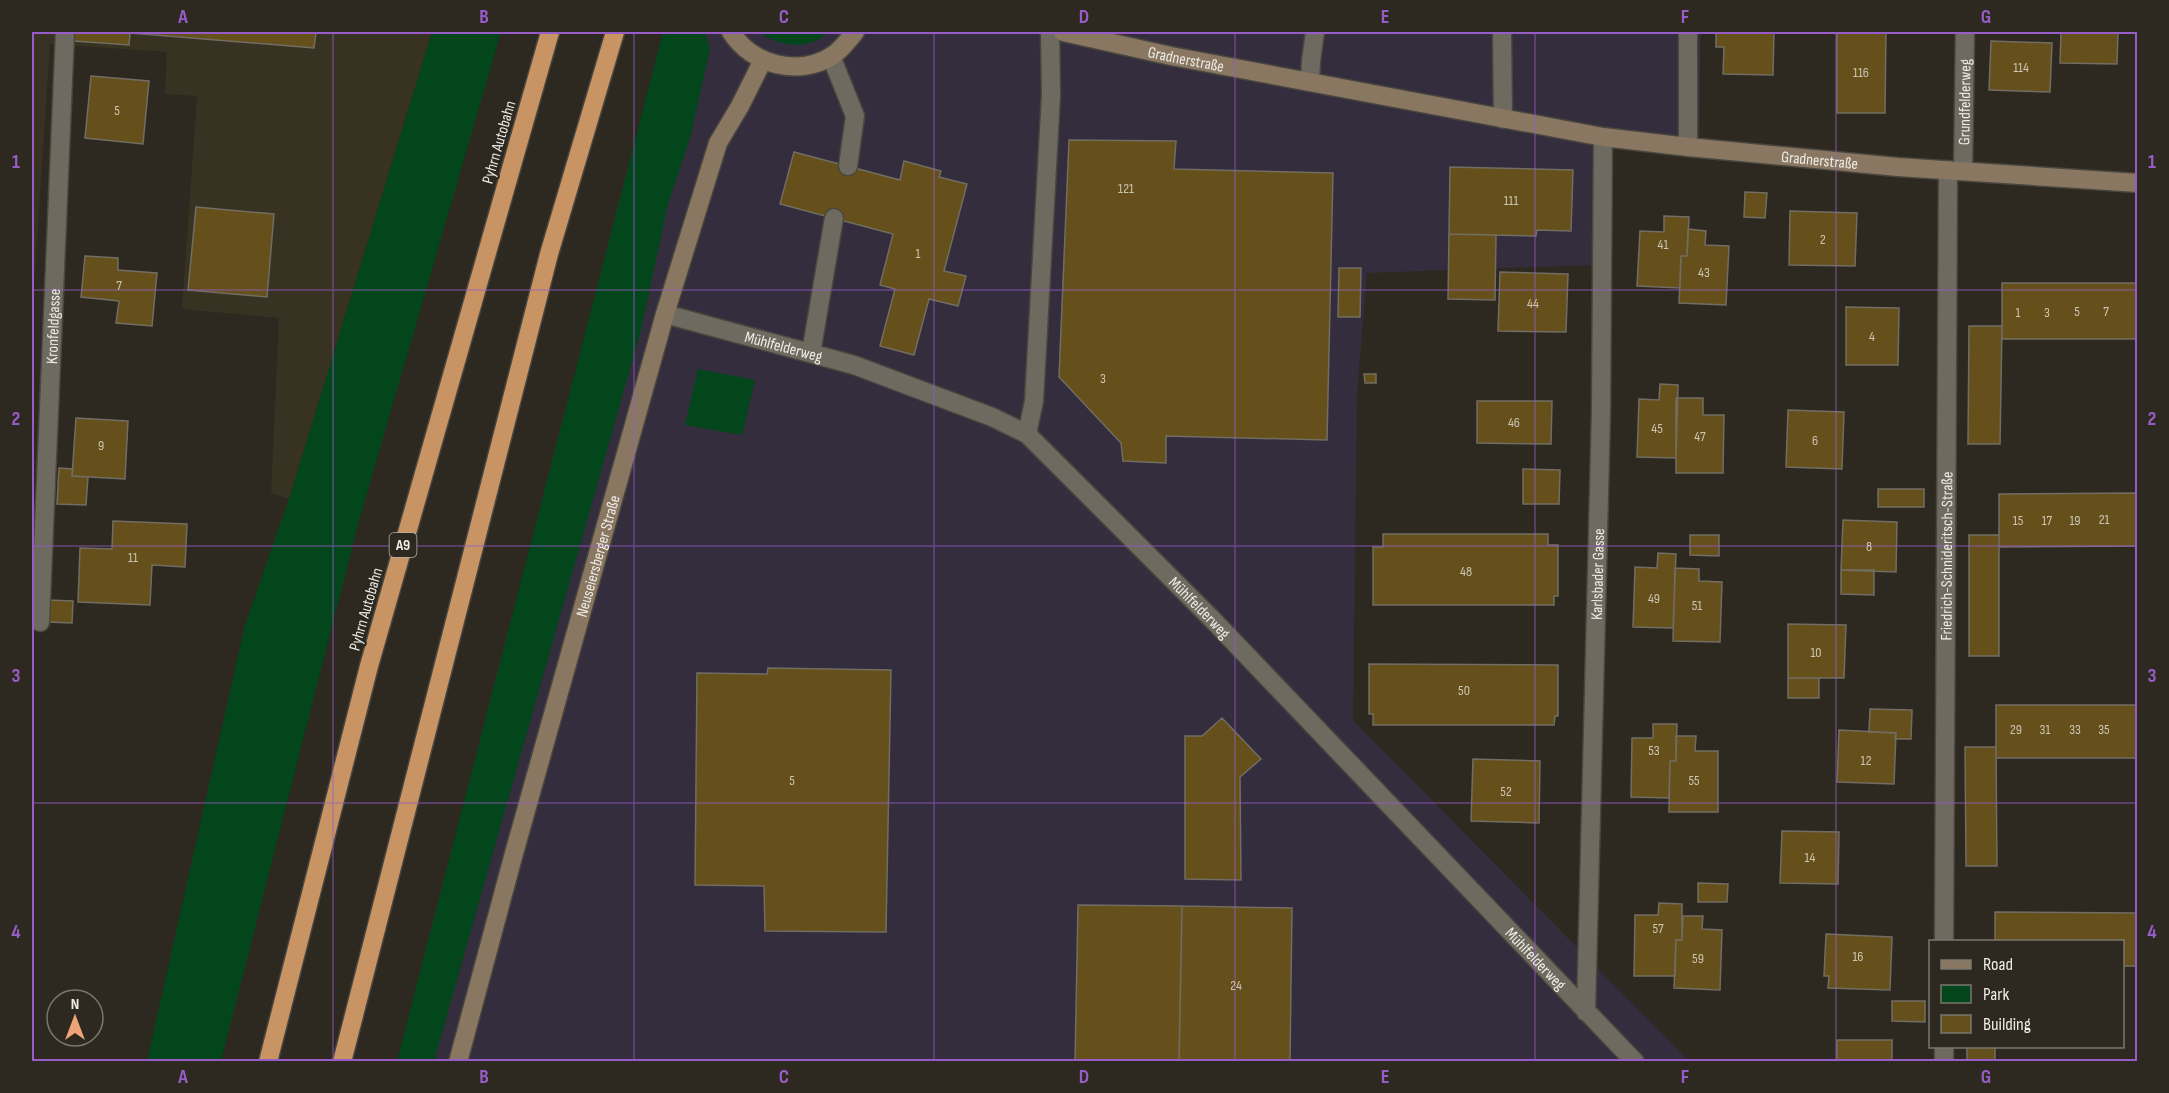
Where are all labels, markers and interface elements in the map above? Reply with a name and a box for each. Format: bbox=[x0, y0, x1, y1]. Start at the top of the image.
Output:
text: A bbox=[177, 5, 188, 29]
text: B bbox=[479, 5, 489, 29]
text: C bbox=[779, 5, 789, 29]
text: D bbox=[1079, 5, 1089, 29]
text: E bbox=[1381, 5, 1389, 29]
text: F bbox=[1681, 5, 1689, 29]
text: G bbox=[1981, 5, 1991, 29]
street label: Gradnerstraße bbox=[1146, 43, 1226, 77]
street label: Grundfelderweg bbox=[1955, 59, 1976, 145]
house number: 114 bbox=[2013, 59, 2029, 76]
house number: 116 bbox=[1853, 64, 1869, 81]
street label: Pyhrn Autobahn bbox=[479, 99, 520, 186]
house number: 5 bbox=[114, 102, 120, 119]
street label: Gradnerstraße bbox=[1780, 148, 1859, 174]
text: 1 bbox=[12, 150, 20, 174]
text: 1 bbox=[2148, 150, 2156, 174]
house number: 121 bbox=[1118, 180, 1134, 197]
house number: 111 bbox=[1504, 192, 1518, 209]
house number: 2 bbox=[1820, 231, 1826, 248]
house number: 41 bbox=[1658, 236, 1668, 253]
house number: 1 bbox=[916, 245, 921, 262]
house number: 43 bbox=[1698, 264, 1710, 281]
house number: 7 bbox=[116, 277, 122, 294]
street label: Kronfeldgasse bbox=[43, 288, 65, 364]
house number: 44 bbox=[1527, 295, 1539, 312]
house number: 5 bbox=[2074, 303, 2080, 320]
house number: 7 bbox=[2103, 303, 2109, 320]
house number: 1 bbox=[2016, 304, 2021, 321]
house number: 3 bbox=[2044, 304, 2050, 321]
street label: Mühlfelderweg bbox=[743, 328, 824, 367]
house number: 4 bbox=[1869, 328, 1875, 345]
house number: 3 bbox=[1100, 370, 1106, 387]
text: 2 bbox=[12, 407, 20, 431]
text: 2 bbox=[2148, 407, 2156, 431]
house number: 46 bbox=[1508, 414, 1520, 431]
house number: 45 bbox=[1651, 420, 1663, 437]
house number: 47 bbox=[1694, 428, 1706, 445]
house number: 6 bbox=[1812, 432, 1818, 449]
house number: 9 bbox=[98, 437, 104, 454]
street label: Friedrich-Schnideritsch-Straße bbox=[1938, 471, 1957, 641]
street label: Neuseiersberger Straße bbox=[573, 493, 625, 619]
house number: 21 bbox=[2099, 511, 2109, 528]
house number: 15 bbox=[2013, 512, 2024, 529]
house number: 17 bbox=[2042, 512, 2053, 529]
house number: 19 bbox=[2069, 512, 2081, 529]
street label: Karlsbader Gasse bbox=[1588, 528, 1609, 620]
road number: A9 bbox=[390, 533, 416, 557]
house number: 8 bbox=[1866, 538, 1872, 555]
house number: 11 bbox=[128, 549, 138, 566]
house number: 48 bbox=[1460, 563, 1472, 580]
street label: Pyhrn Autobahn bbox=[346, 566, 387, 653]
street label: Mühlfelderweg bbox=[1164, 573, 1234, 643]
house number: 49 bbox=[1648, 590, 1660, 607]
house number: 51 bbox=[1692, 597, 1702, 614]
house number: 10 bbox=[1810, 644, 1822, 661]
text: 3 bbox=[12, 664, 21, 688]
text: 3 bbox=[2148, 664, 2157, 688]
house number: 50 bbox=[1458, 682, 1470, 699]
house number: 29 bbox=[2010, 721, 2022, 738]
house number: 31 bbox=[2040, 721, 2050, 738]
house number: 33 bbox=[2069, 721, 2081, 738]
house number: 35 bbox=[2098, 721, 2110, 738]
house number: 53 bbox=[1648, 742, 1660, 759]
house number: 12 bbox=[1861, 752, 1872, 769]
house number: 5 bbox=[789, 772, 795, 789]
house number: 55 bbox=[1688, 772, 1700, 789]
house number: 52 bbox=[1500, 783, 1512, 800]
house number: 14 bbox=[1805, 849, 1816, 866]
text: 4 bbox=[11, 920, 21, 944]
house number: 57 bbox=[1652, 920, 1664, 937]
text: 4 bbox=[2147, 920, 2157, 944]
street label: Mühlfelderweg bbox=[1501, 924, 1569, 995]
legend bbox=[1929, 940, 2124, 1048]
house number: 16 bbox=[1852, 948, 1864, 965]
house number: 59 bbox=[1692, 950, 1704, 967]
text: Road bbox=[1983, 954, 2013, 975]
house number: 24 bbox=[1230, 977, 1242, 994]
text: Park bbox=[1983, 984, 2009, 1005]
north arrow bbox=[45, 988, 105, 1048]
text: N bbox=[71, 995, 79, 1014]
text: Building bbox=[1983, 1014, 2031, 1035]
text: A bbox=[177, 1065, 188, 1089]
text: B bbox=[479, 1065, 489, 1089]
text: C bbox=[779, 1065, 789, 1089]
text: D bbox=[1079, 1065, 1089, 1089]
text: E bbox=[1381, 1065, 1389, 1089]
text: F bbox=[1681, 1065, 1689, 1089]
text: G bbox=[1981, 1065, 1991, 1089]

